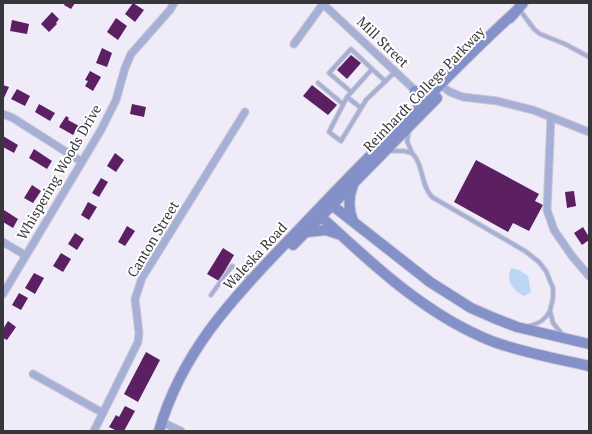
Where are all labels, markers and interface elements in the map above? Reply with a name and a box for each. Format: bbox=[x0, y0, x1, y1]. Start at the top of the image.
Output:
street label: Mill Street bbox=[353, 12, 414, 72]
street label: Reinhardt College Parkway bbox=[359, 21, 489, 155]
street label: Whispering Woods Drive bbox=[12, 101, 105, 243]
street label: Canton Street bbox=[122, 196, 183, 281]
street label: Waleska Road bbox=[219, 218, 291, 293]

